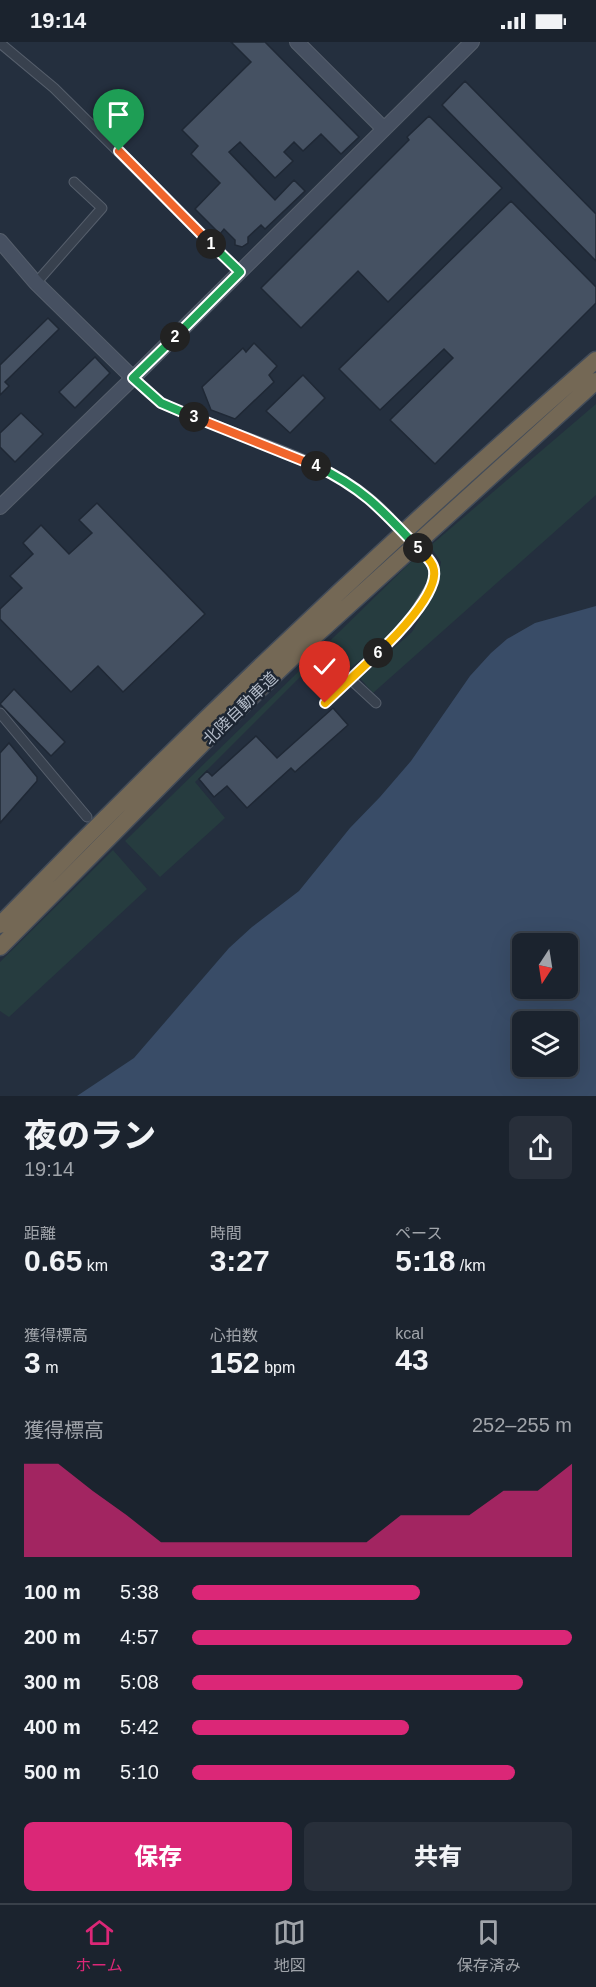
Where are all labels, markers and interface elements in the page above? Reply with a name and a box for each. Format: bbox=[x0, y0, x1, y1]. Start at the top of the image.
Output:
text: 19:14 bbox=[30, 8, 86, 33]
pin bbox=[93, 89, 144, 151]
icon: arrive bbox=[102, 98, 135, 131]
pin: 1 bbox=[196, 229, 226, 259]
text: 1 bbox=[207, 235, 215, 252]
pin: 2 bbox=[160, 322, 190, 352]
text: 2 bbox=[171, 328, 179, 345]
pin: 3 bbox=[179, 402, 209, 432]
text: 3 bbox=[190, 408, 198, 425]
pin: 4 bbox=[301, 451, 331, 481]
text: 4 bbox=[312, 457, 320, 474]
pin: 5 bbox=[403, 533, 433, 563]
text: 5 bbox=[414, 539, 422, 556]
pin: 6 bbox=[363, 638, 393, 668]
pin bbox=[299, 641, 350, 703]
text: 6 bbox=[374, 644, 382, 661]
icon: check bbox=[308, 650, 341, 683]
street label: 北陸自動車道 bbox=[200, 669, 281, 748]
north arrow bbox=[512, 933, 578, 999]
map controls bbox=[512, 933, 578, 1077]
button: layers bbox=[512, 1011, 578, 1077]
button: share bbox=[509, 1116, 572, 1179]
text: 夜のラン bbox=[24, 1117, 156, 1154]
text: 19:14 bbox=[24, 1158, 74, 1180]
text: 距離 bbox=[24, 1225, 56, 1242]
text: 時間 bbox=[210, 1225, 242, 1242]
text: ペース bbox=[395, 1225, 443, 1242]
text: 0.65 bbox=[24, 1244, 82, 1277]
text: 3:27 bbox=[210, 1244, 270, 1277]
text: 5:18 bbox=[395, 1244, 455, 1277]
text: km bbox=[82, 1257, 108, 1274]
text: /km bbox=[455, 1257, 486, 1274]
text: kcal bbox=[395, 1325, 424, 1342]
text: 獲得標高 bbox=[24, 1327, 88, 1344]
text: 心拍数 bbox=[210, 1327, 258, 1344]
text: 43 bbox=[395, 1343, 429, 1376]
text: 3 bbox=[24, 1346, 41, 1379]
text: 152 bbox=[210, 1346, 260, 1379]
text: m bbox=[41, 1359, 58, 1376]
text: bpm bbox=[260, 1359, 295, 1376]
text: 252–255 m bbox=[472, 1414, 572, 1436]
text: 獲得標高 bbox=[24, 1419, 104, 1441]
text: 100 m bbox=[24, 1581, 81, 1603]
text: 5:38 bbox=[120, 1581, 159, 1603]
text: 200 m bbox=[24, 1626, 81, 1648]
text: 4:57 bbox=[120, 1626, 159, 1648]
text: 300 m bbox=[24, 1671, 81, 1693]
text: 5:08 bbox=[120, 1671, 159, 1693]
text: 400 m bbox=[24, 1716, 81, 1738]
text: 5:42 bbox=[120, 1716, 159, 1738]
text: 500 m bbox=[24, 1761, 81, 1783]
text: 5:10 bbox=[120, 1761, 159, 1783]
button: 保存 bbox=[24, 1822, 292, 1891]
button: 共有 bbox=[304, 1822, 572, 1891]
tab: ホーム bbox=[75, 1916, 123, 1976]
tab: 地図 bbox=[273, 1916, 306, 1976]
tab: 保存済み bbox=[457, 1916, 521, 1976]

